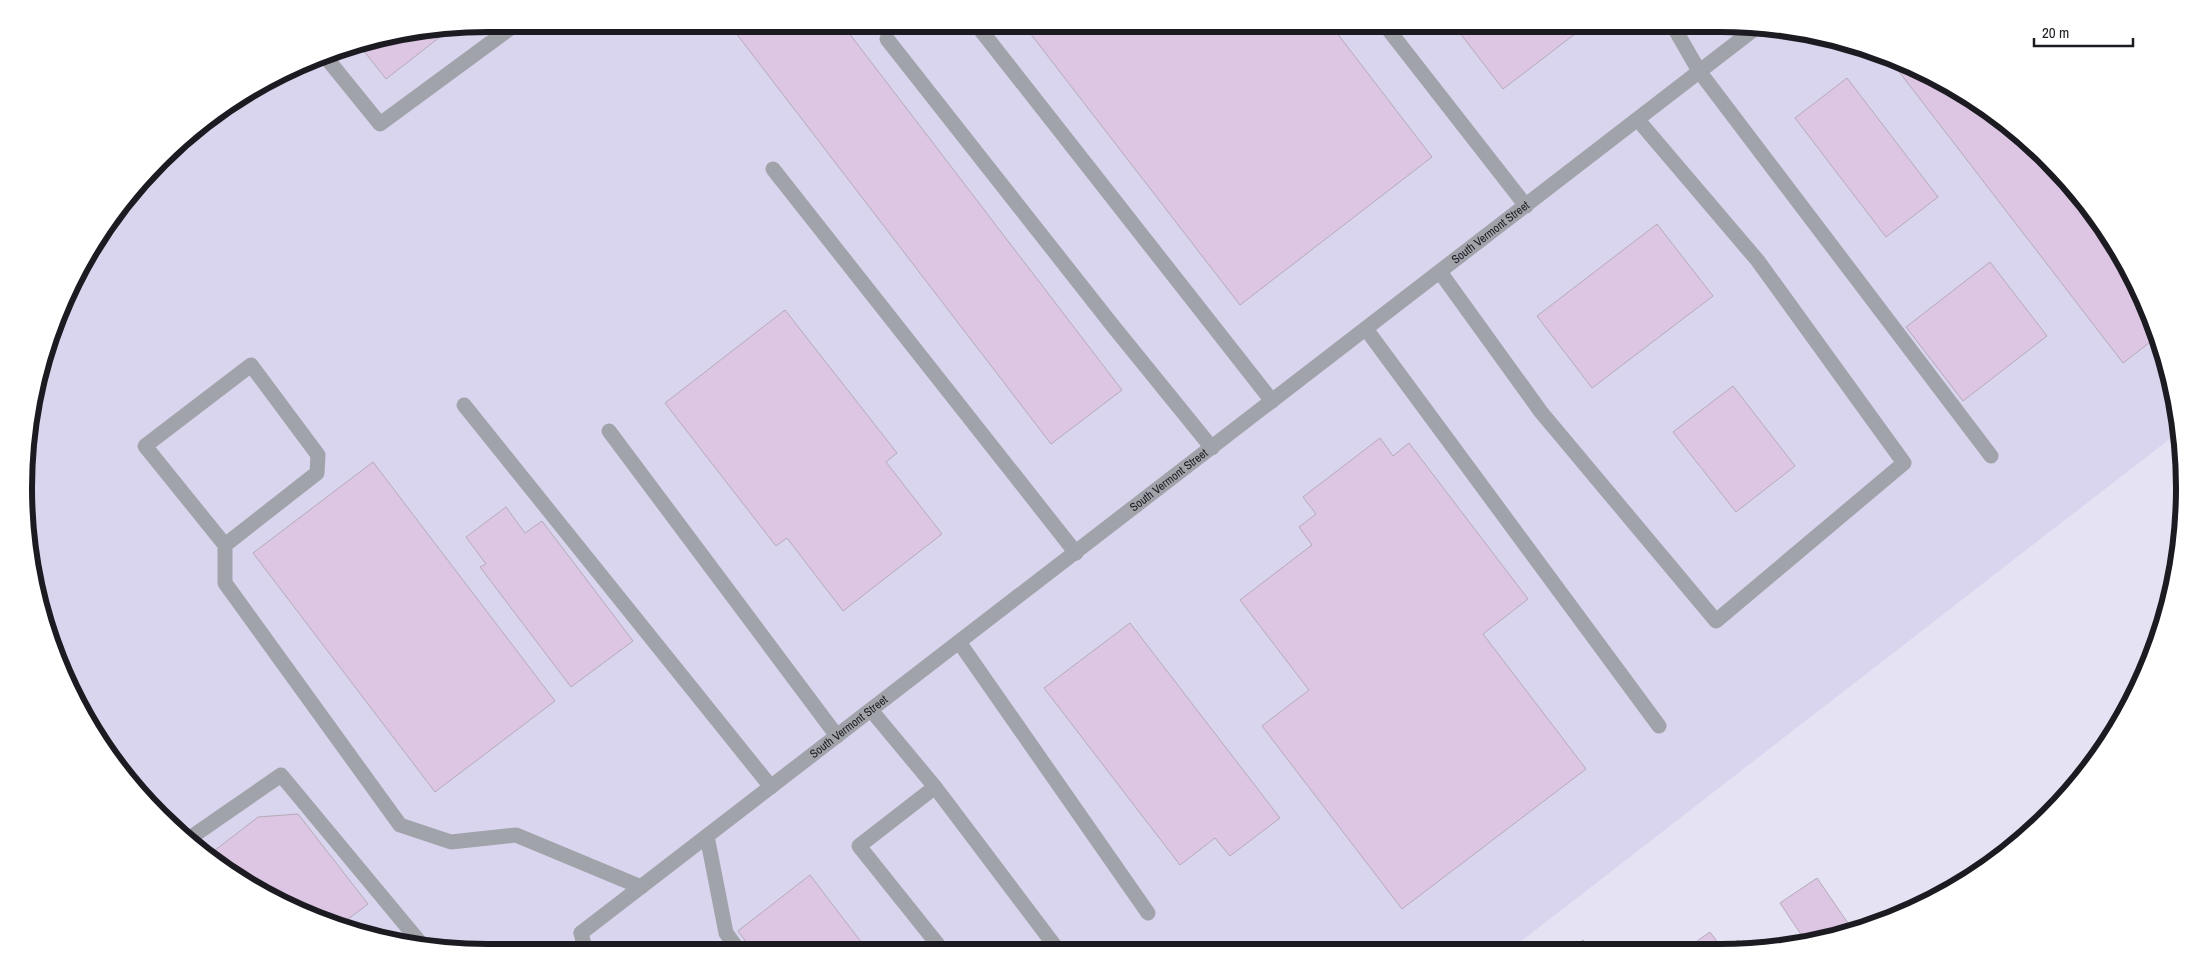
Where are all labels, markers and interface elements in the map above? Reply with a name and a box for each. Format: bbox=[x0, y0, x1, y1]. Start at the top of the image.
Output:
scale bar bbox=[2034, 15, 2133, 47]
text: 20 m bbox=[2042, 22, 2069, 43]
street label: South Vermont Street bbox=[1448, 197, 1533, 268]
street label: South Vermont Street bbox=[1127, 445, 1211, 515]
street label: South Vermont Street bbox=[807, 691, 891, 762]

